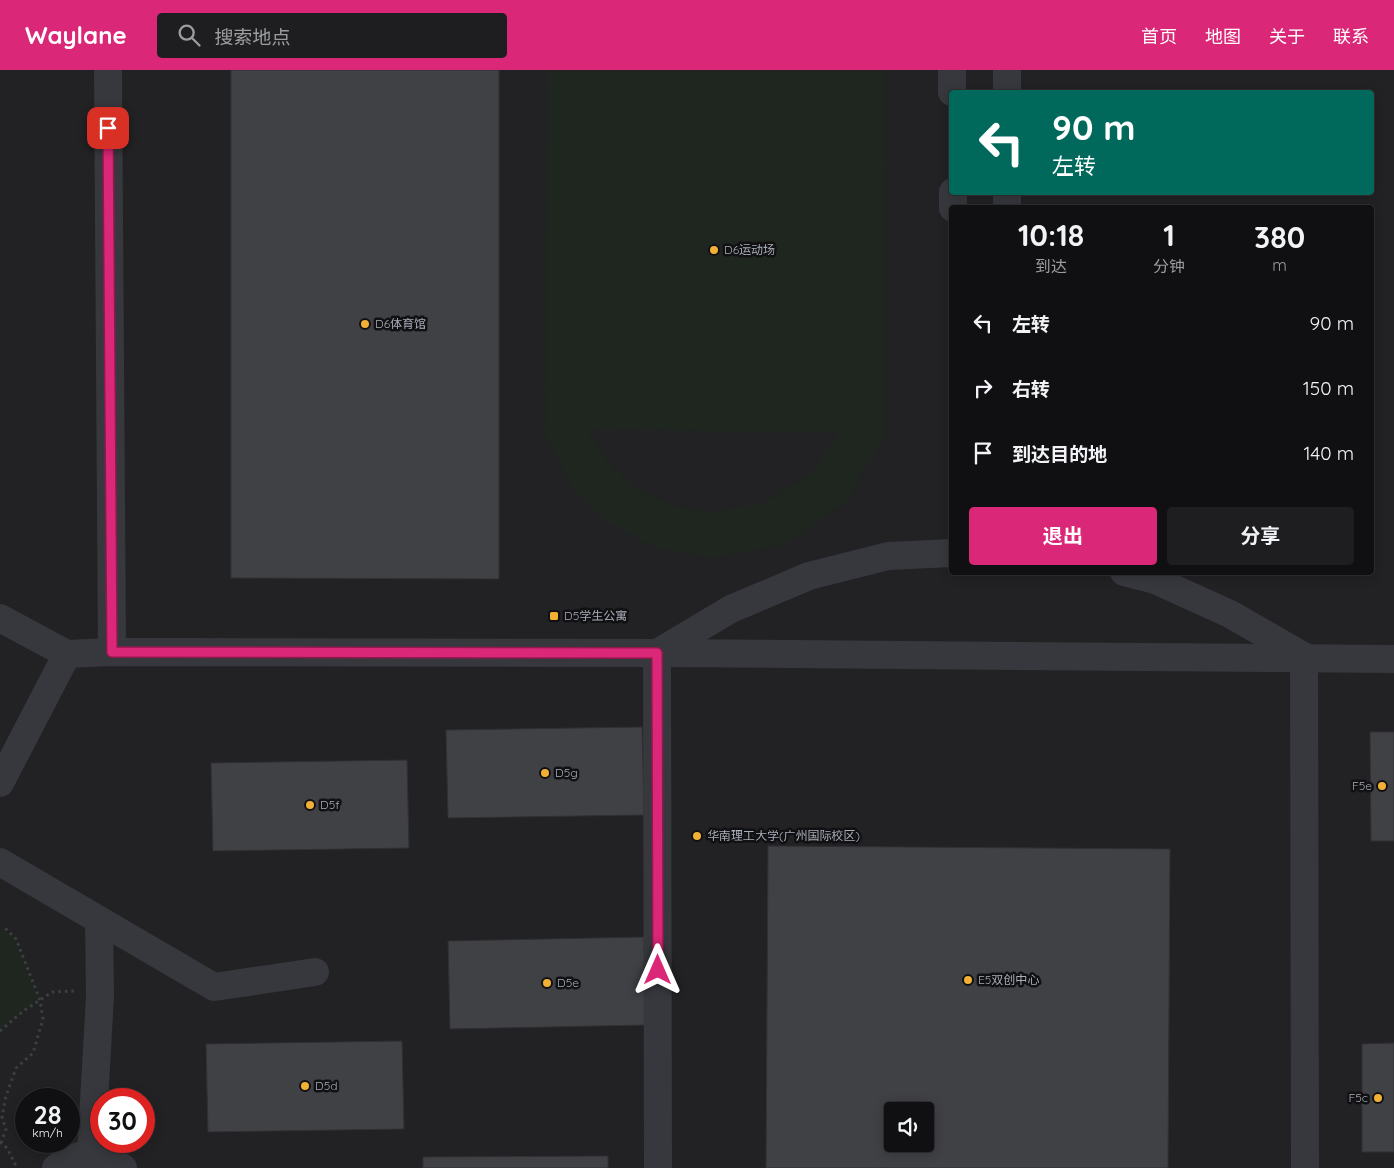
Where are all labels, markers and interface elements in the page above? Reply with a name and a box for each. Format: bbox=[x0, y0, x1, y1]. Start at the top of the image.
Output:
search box bbox=[157, 13, 507, 58]
text: Waylane bbox=[25, 20, 127, 50]
icon: search bbox=[175, 21, 203, 49]
text: 搜索地点 bbox=[215, 25, 291, 49]
text: 首页 bbox=[1141, 25, 1177, 48]
text: 地图 bbox=[1205, 25, 1241, 48]
text: 关于 bbox=[1269, 25, 1305, 48]
text: 联系 bbox=[1333, 25, 1369, 48]
text: 90 m bbox=[1052, 105, 1135, 149]
pin bbox=[87, 107, 129, 149]
icon: left bbox=[969, 110, 1034, 175]
icon: arrive bbox=[94, 114, 122, 142]
text: 左转 bbox=[1052, 152, 1096, 180]
text: 10:18 bbox=[1018, 216, 1084, 254]
text: 1 bbox=[1163, 216, 1175, 254]
text: 380 bbox=[1254, 218, 1305, 256]
place label: D6运动场 bbox=[724, 242, 775, 257]
marker: D6运动场 bbox=[708, 244, 720, 256]
text: m bbox=[1272, 255, 1287, 275]
text: 到达 bbox=[1035, 256, 1067, 276]
text: 分钟 bbox=[1153, 256, 1185, 276]
icon: left bbox=[969, 309, 997, 337]
text: 90 m bbox=[1310, 311, 1354, 335]
text: 左转 bbox=[1012, 312, 1050, 336]
place label: D6体育馆 bbox=[375, 316, 426, 331]
marker: D6体育馆 bbox=[359, 318, 371, 330]
icon: right bbox=[969, 374, 997, 402]
text: 150 m bbox=[1303, 376, 1354, 400]
text: 右转 bbox=[1012, 377, 1050, 401]
icon: arrive bbox=[969, 439, 997, 467]
text: 140 m bbox=[1303, 441, 1354, 465]
text: 到达目的地 bbox=[1012, 442, 1107, 466]
button: 退出 bbox=[969, 507, 1157, 565]
button: 分享 bbox=[1167, 507, 1354, 565]
place label: D5学生公寓 bbox=[564, 608, 627, 623]
marker: D5学生公寓 bbox=[548, 610, 560, 622]
place label: D5g bbox=[555, 765, 578, 780]
marker: D5g bbox=[539, 767, 551, 779]
place label: F5e bbox=[1352, 778, 1372, 793]
marker: F5e bbox=[1376, 780, 1388, 792]
place label: D5f bbox=[320, 797, 340, 812]
marker: D5f bbox=[304, 799, 316, 811]
place label: 华南理工大学(广州国际校区) bbox=[707, 828, 860, 843]
marker: 华南理工大学(广州国际校区) bbox=[691, 830, 703, 842]
position arrow bbox=[631, 943, 683, 995]
place label: E5双创中心 bbox=[978, 972, 1039, 987]
marker: E5双创中心 bbox=[962, 974, 974, 986]
place label: D5e bbox=[557, 975, 579, 990]
marker: D5e bbox=[541, 977, 553, 989]
place label: D5d bbox=[315, 1078, 337, 1093]
marker: D5d bbox=[299, 1080, 311, 1092]
speed limit sign: 30 bbox=[90, 1088, 155, 1153]
place label: F5c bbox=[1348, 1090, 1368, 1105]
marker: F5c bbox=[1372, 1092, 1384, 1104]
text: 28 bbox=[34, 1099, 61, 1130]
map controls bbox=[884, 1102, 934, 1152]
button: sound bbox=[884, 1102, 934, 1152]
text: km/h bbox=[32, 1125, 63, 1140]

